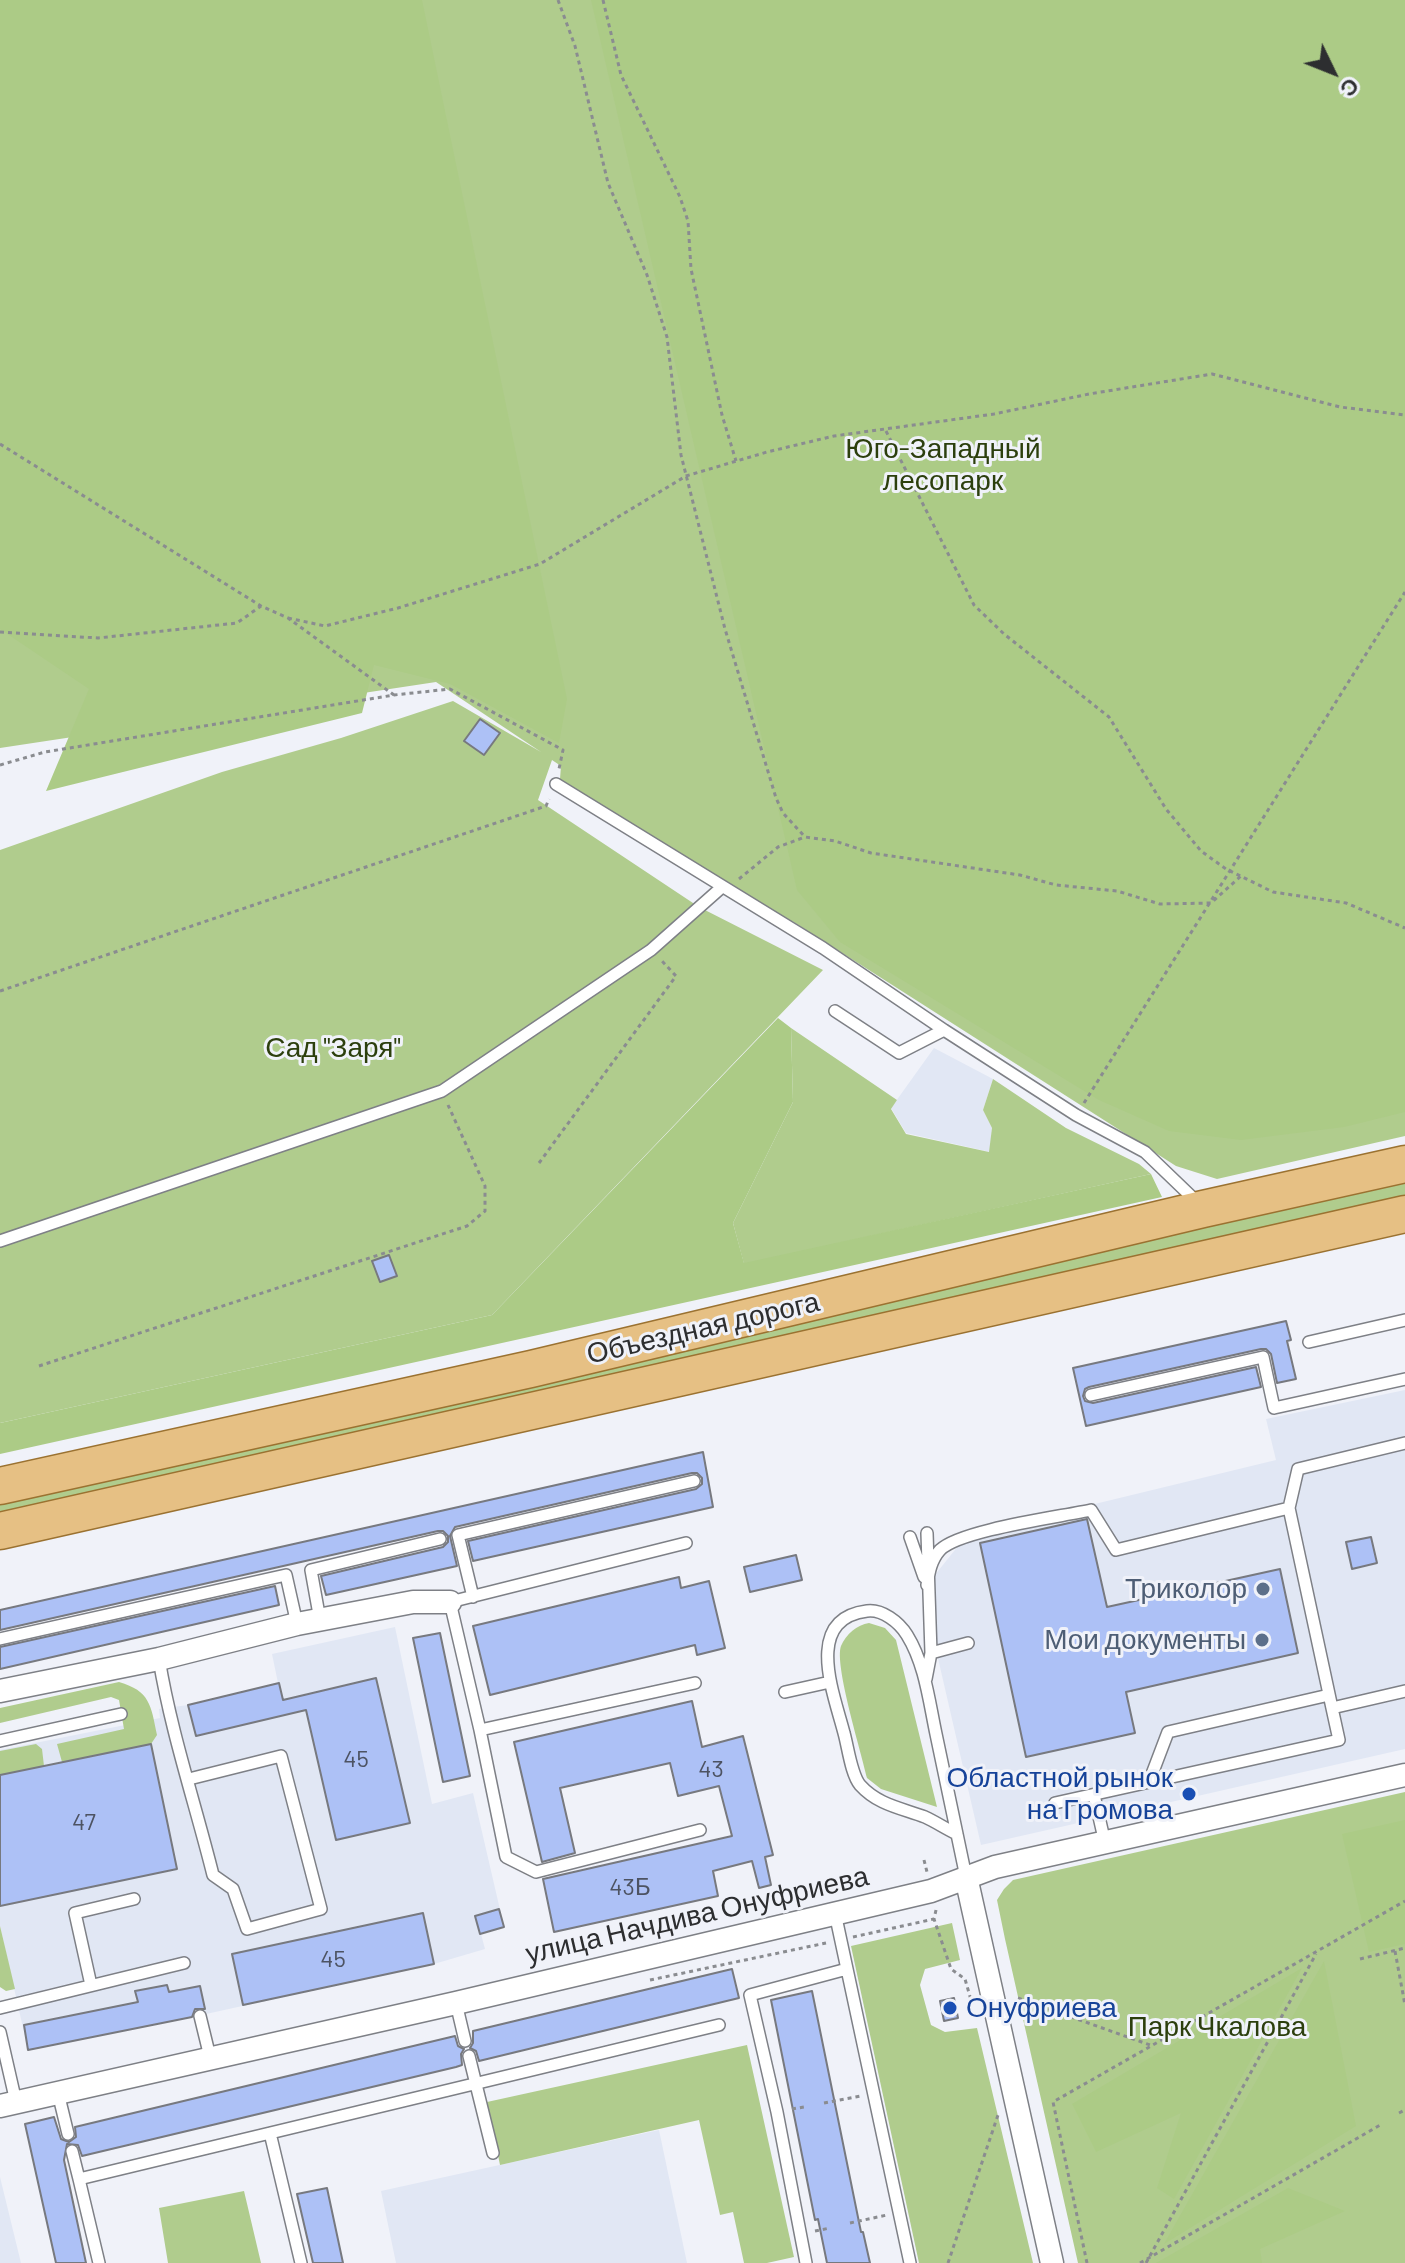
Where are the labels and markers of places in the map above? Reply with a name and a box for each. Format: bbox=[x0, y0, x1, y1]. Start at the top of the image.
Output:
place label: Триколор bbox=[1125, 1572, 1247, 1606]
marker: Триколор bbox=[1254, 1580, 1272, 1598]
place label: Мои документы bbox=[1044, 1623, 1246, 1657]
marker: Мои документы bbox=[1253, 1631, 1271, 1649]
place label: Областной рынок на Громова bbox=[946, 1761, 1173, 1827]
marker: Областной рынок на Громова bbox=[1180, 1785, 1198, 1803]
place label: Онуфриева bbox=[966, 1991, 1117, 2025]
marker: Онуфриева bbox=[941, 1999, 959, 2017]

